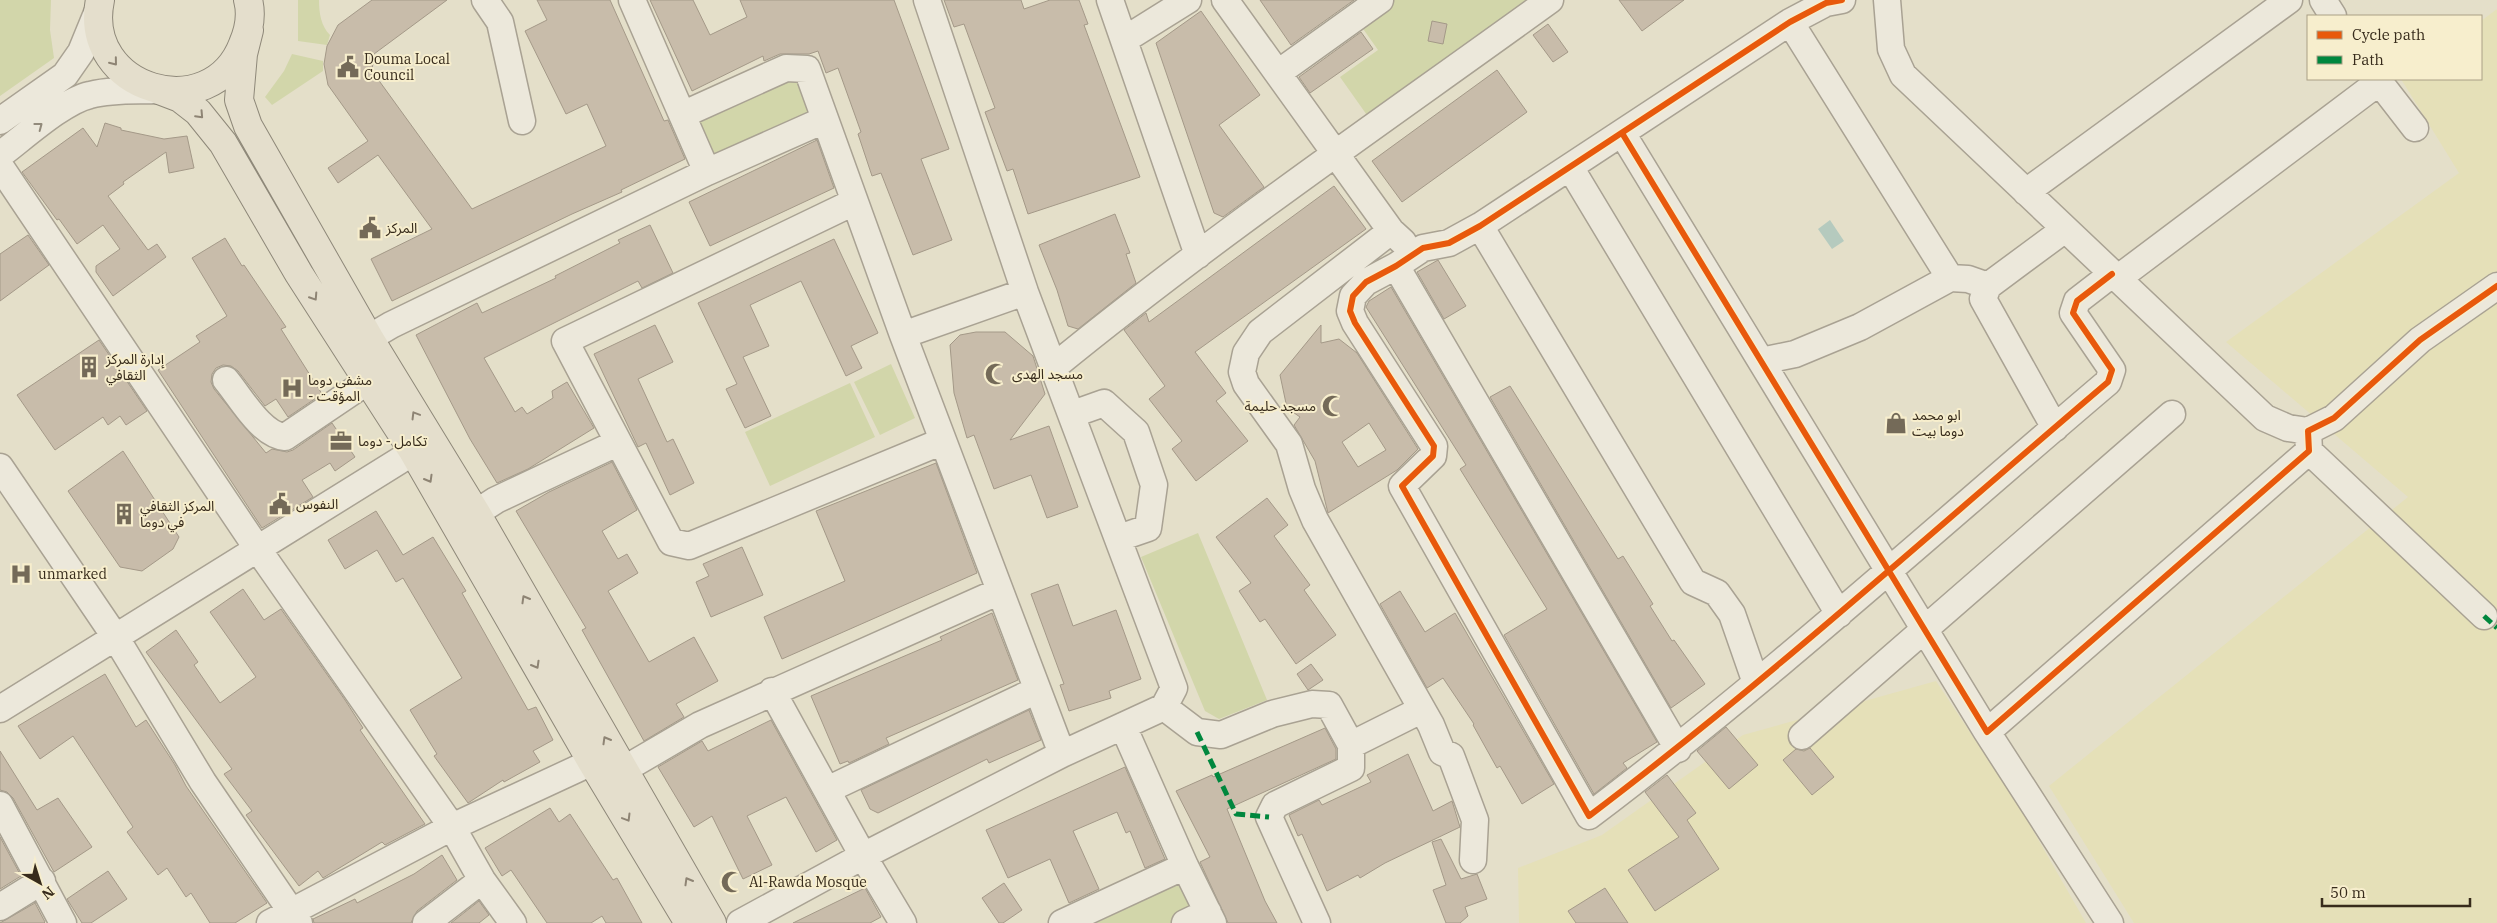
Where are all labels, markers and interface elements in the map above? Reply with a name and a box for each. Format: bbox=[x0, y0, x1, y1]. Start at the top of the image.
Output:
legend bbox=[2307, 15, 2482, 80]
text: Cycle path bbox=[2352, 25, 2425, 44]
place label: Douma Local Council bbox=[364, 50, 450, 84]
text: Path bbox=[2352, 50, 2384, 69]
public building icon: Douma Local Council bbox=[335, 54, 361, 80]
one-way arrow bbox=[108, 56, 116, 65]
one-way arrow bbox=[194, 110, 203, 119]
one-way arrow bbox=[33, 123, 43, 132]
public building icon: المركز bbox=[357, 215, 383, 241]
place label: المركز bbox=[385, 219, 417, 237]
one-way arrow bbox=[308, 292, 317, 301]
place label: إدارة المركز الثقافي bbox=[105, 350, 165, 386]
building icon: إدارة المركز الثقافي bbox=[76, 354, 102, 380]
mosque icon: مسجد الهدى bbox=[983, 361, 1009, 387]
place label: مسجد الهدى bbox=[1012, 365, 1083, 383]
place label: مشفى دوما - المؤقت bbox=[308, 371, 372, 405]
hospital icon: مشفى دوما - المؤقت bbox=[279, 375, 305, 401]
mosque icon: مسجد حليمة bbox=[1320, 393, 1346, 419]
place label: مسجد حليمة bbox=[1245, 397, 1316, 415]
place label: ابو محمد دوما بيت bbox=[1912, 406, 1964, 440]
shop icon: ابو محمد دوما بيت bbox=[1883, 410, 1909, 436]
one-way arrow bbox=[412, 411, 422, 420]
office icon: تكامل - دوما bbox=[328, 428, 354, 454]
place label: تكامل - دوما bbox=[358, 432, 427, 450]
one-way arrow bbox=[423, 474, 433, 483]
public building icon: النفوس bbox=[267, 491, 293, 517]
place label: النفوس bbox=[296, 495, 338, 513]
place label: المركز الثقافي في دوما bbox=[140, 497, 214, 533]
building icon: المركز الثقافي في دوما bbox=[111, 501, 137, 527]
hospital icon: unmarked bbox=[8, 561, 34, 587]
place label: unmarked bbox=[38, 565, 107, 583]
one-way arrow bbox=[522, 596, 532, 605]
one-way arrow bbox=[530, 660, 540, 669]
one-way arrow bbox=[603, 737, 613, 746]
one-way arrow bbox=[620, 813, 630, 822]
north arrow bbox=[15, 858, 65, 908]
mosque icon: Al-Rawda Mosque bbox=[719, 869, 745, 895]
place label: Al-Rawda Mosque bbox=[749, 873, 867, 891]
scale bar bbox=[2322, 876, 2470, 908]
one-way arrow bbox=[684, 877, 694, 886]
text: N bbox=[38, 883, 58, 904]
text: 50 m bbox=[2330, 883, 2366, 902]

